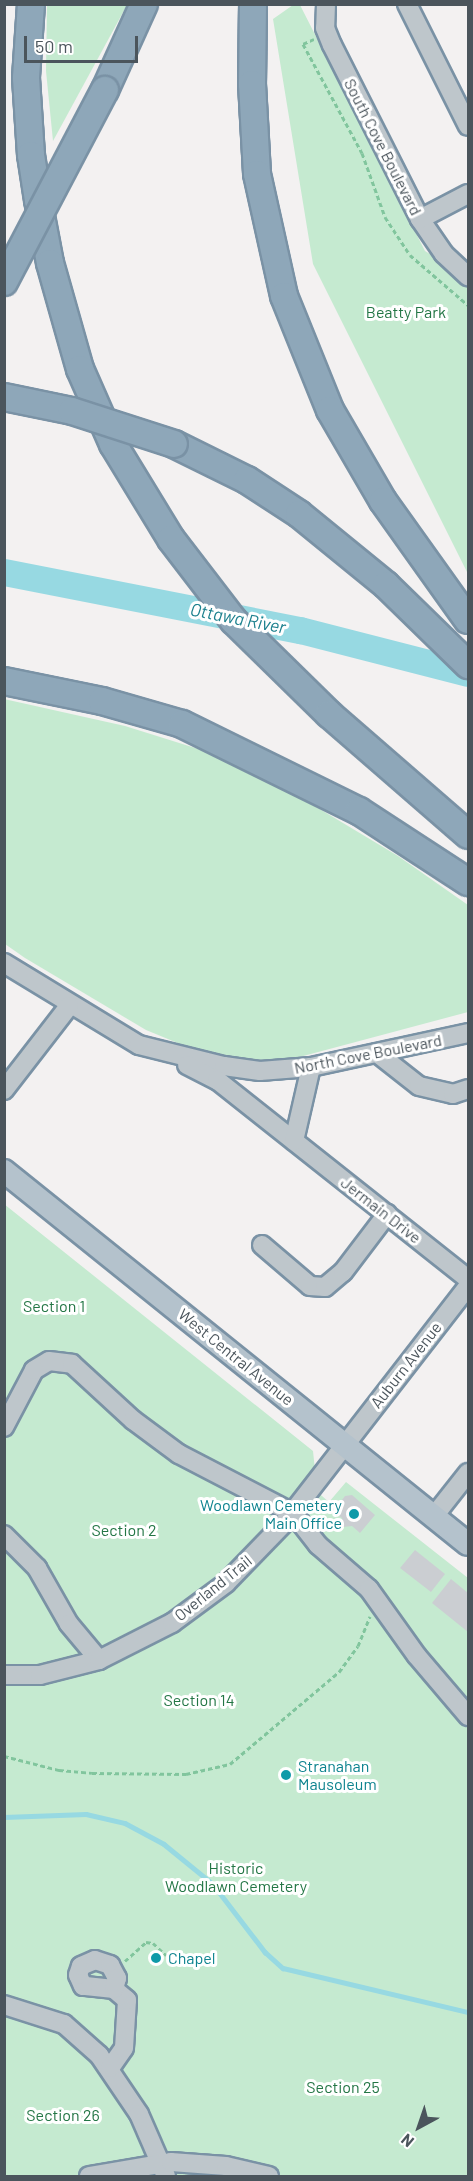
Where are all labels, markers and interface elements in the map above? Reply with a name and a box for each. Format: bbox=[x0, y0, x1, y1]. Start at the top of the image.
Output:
scale bar bbox=[27, 24, 141, 62]
text: 50 m bbox=[35, 35, 73, 57]
street label: South Cove Boulevard bbox=[340, 75, 426, 219]
park label: Beatty Park bbox=[366, 302, 446, 322]
water label: Ottawa River bbox=[188, 598, 288, 638]
street label: North Cove Boulevard bbox=[293, 1030, 443, 1078]
street label: Jermain Drive bbox=[337, 1173, 425, 1247]
park label: Section 1 bbox=[23, 1296, 85, 1316]
street label: West Central Avenue bbox=[175, 1305, 297, 1409]
street label: Auburn Avenue bbox=[366, 1318, 446, 1412]
place label: Woodlawn Cemetery Main Office bbox=[200, 1495, 342, 1533]
marker: Woodlawn Cemetery Main Office bbox=[347, 1507, 361, 1521]
park label: Section 2 bbox=[91, 1520, 157, 1540]
street label: Overland Trail bbox=[170, 1551, 256, 1625]
park label: Section 14 bbox=[163, 1690, 235, 1710]
place label: Stranahan Mausoleum bbox=[298, 1756, 377, 1794]
marker: Stranahan Mausoleum bbox=[279, 1768, 293, 1782]
park label: Historic Woodlawn Cemetery bbox=[165, 1858, 307, 1896]
place label: Chapel bbox=[168, 1948, 215, 1968]
marker: Chapel bbox=[149, 1951, 163, 1965]
park label: Section 25 bbox=[306, 2077, 380, 2097]
north arrow bbox=[389, 2097, 449, 2157]
park label: Section 26 bbox=[26, 2105, 100, 2125]
text: N bbox=[397, 2130, 417, 2152]

